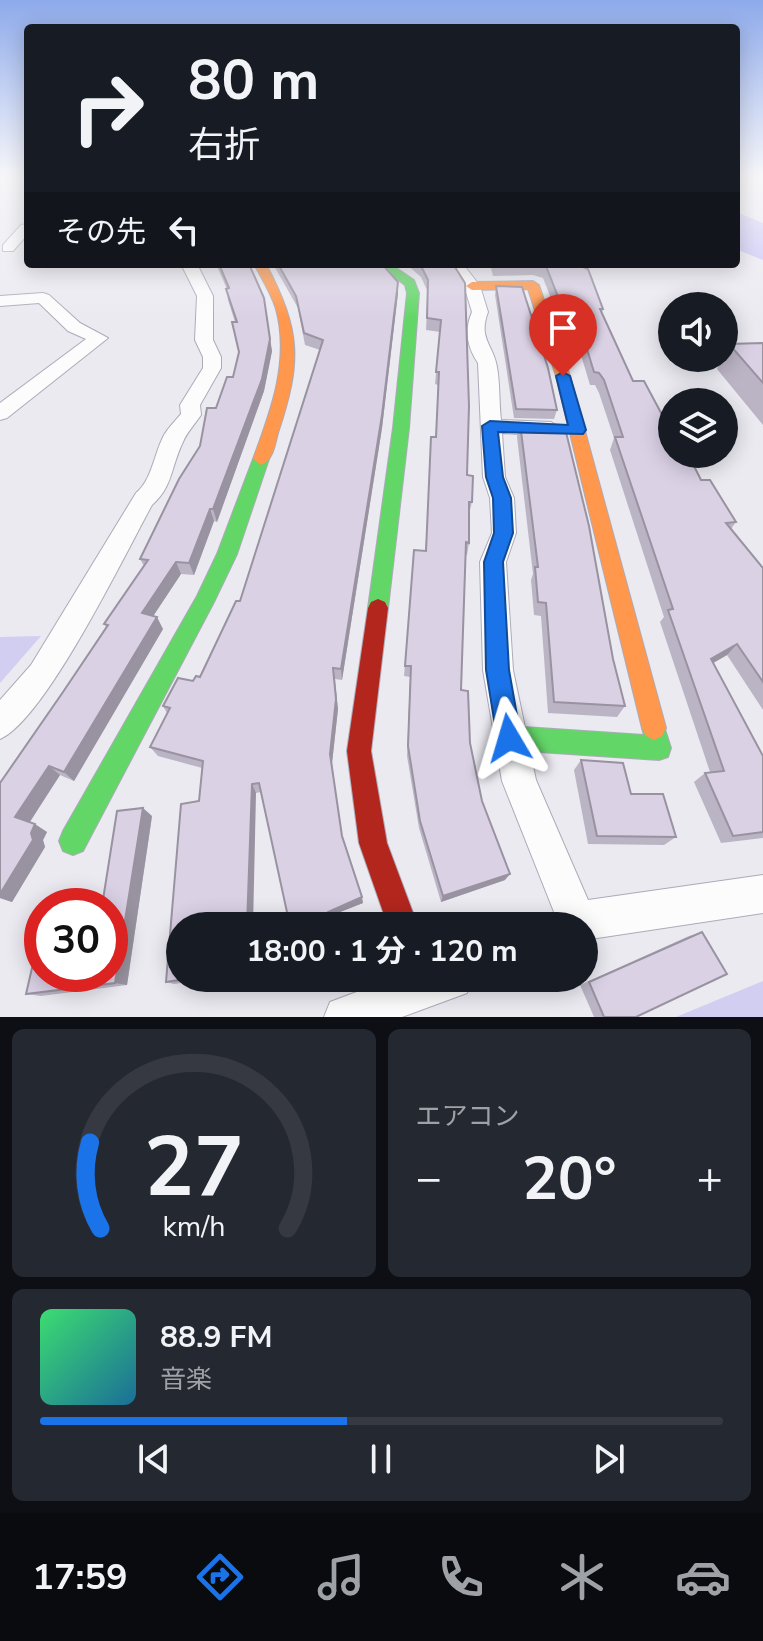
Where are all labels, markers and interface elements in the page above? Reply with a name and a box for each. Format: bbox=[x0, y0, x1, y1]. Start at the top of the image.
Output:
text: 80 m bbox=[188, 42, 319, 119]
icon: right bbox=[56, 56, 160, 160]
text: 右折 bbox=[188, 121, 260, 170]
icon: left bbox=[162, 208, 206, 252]
text: その先 bbox=[56, 212, 146, 253]
map controls bbox=[658, 292, 738, 468]
button: sound bbox=[658, 292, 738, 372]
pin bbox=[529, 294, 597, 376]
icon: arrive bbox=[541, 306, 585, 350]
button: layers bbox=[658, 388, 738, 468]
position arrow bbox=[467, 696, 551, 780]
speed limit sign: 30 bbox=[24, 888, 128, 992]
text: 18:00 · 1 分 · 120 m bbox=[246, 931, 518, 972]
text: エアコン bbox=[416, 1099, 520, 1134]
text: 27 bbox=[144, 1111, 244, 1224]
text: 20° bbox=[522, 1138, 617, 1220]
text: − bbox=[416, 1149, 442, 1209]
text: + bbox=[697, 1149, 723, 1209]
text: km/h bbox=[162, 1207, 225, 1246]
text: 88.9 FM bbox=[160, 1317, 272, 1358]
text: 音楽 bbox=[160, 1362, 212, 1397]
icon: previous bbox=[132, 1437, 176, 1481]
icon: pause bbox=[359, 1437, 403, 1481]
icon: next bbox=[587, 1437, 631, 1481]
icon: directions bbox=[192, 1549, 248, 1605]
icon: music bbox=[313, 1549, 369, 1605]
icon: phone bbox=[433, 1549, 489, 1605]
icon: climate bbox=[554, 1549, 610, 1605]
icon: car bbox=[675, 1549, 731, 1605]
text: 17:59 bbox=[32, 1553, 128, 1602]

